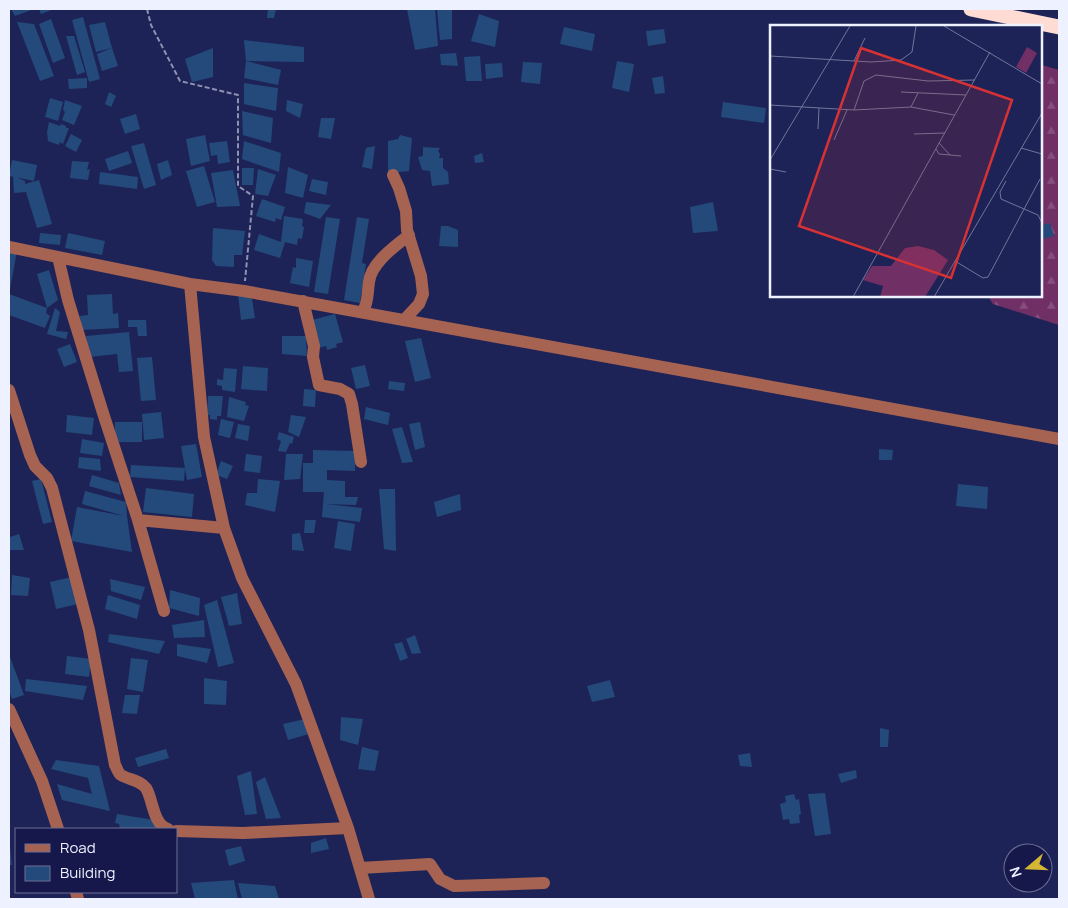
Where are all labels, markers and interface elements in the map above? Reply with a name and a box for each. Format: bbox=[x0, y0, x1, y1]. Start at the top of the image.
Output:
inset map bbox=[770, 25, 1043, 298]
legend bbox=[15, 828, 178, 893]
text: Road bbox=[60, 837, 96, 858]
north arrow bbox=[1003, 843, 1053, 893]
text: Building bbox=[60, 862, 115, 883]
text: N bbox=[1005, 865, 1026, 880]

